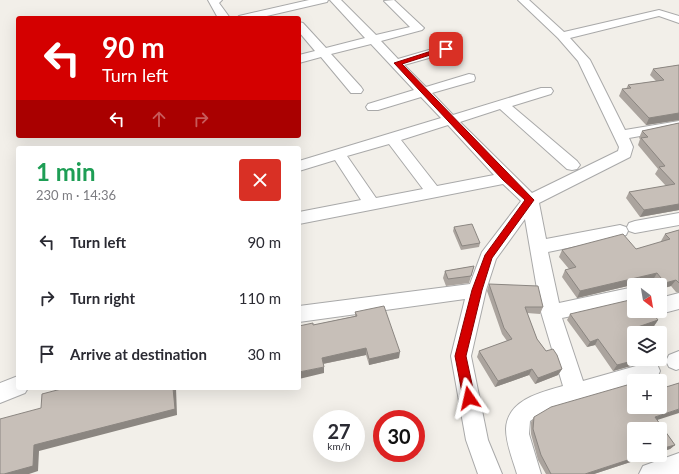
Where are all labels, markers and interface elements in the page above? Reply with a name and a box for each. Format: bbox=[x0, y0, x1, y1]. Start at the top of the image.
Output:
text: 90 m bbox=[102, 30, 165, 64]
icon: left bbox=[36, 32, 88, 84]
pin bbox=[429, 32, 463, 66]
icon: arrive bbox=[435, 38, 457, 60]
text: Turn left bbox=[102, 64, 168, 86]
icon: left bbox=[106, 108, 128, 130]
icon: ahead bbox=[148, 108, 170, 130]
icon: right bbox=[190, 108, 212, 130]
text: 1 min bbox=[36, 157, 96, 186]
button: close bbox=[239, 159, 281, 201]
text: 230 m · 14:36 bbox=[36, 187, 116, 203]
icon: left bbox=[36, 231, 58, 253]
text: Turn left bbox=[70, 233, 126, 251]
text: 90 m bbox=[247, 233, 281, 251]
north arrow bbox=[627, 278, 667, 318]
map controls bbox=[627, 278, 667, 462]
icon: right bbox=[36, 287, 58, 309]
text: Turn right bbox=[70, 289, 135, 307]
text: 110 m bbox=[239, 289, 281, 307]
button: layers bbox=[627, 326, 667, 366]
icon: arrive bbox=[36, 343, 58, 365]
text: Arrive at destination bbox=[70, 345, 207, 363]
text: 30 m bbox=[247, 345, 281, 363]
button: + bbox=[627, 374, 667, 414]
position arrow bbox=[448, 377, 490, 419]
speed limit sign: 30 bbox=[373, 410, 425, 462]
text: 27 bbox=[327, 419, 351, 443]
button: − bbox=[627, 422, 667, 462]
text: km/h bbox=[327, 440, 351, 452]

